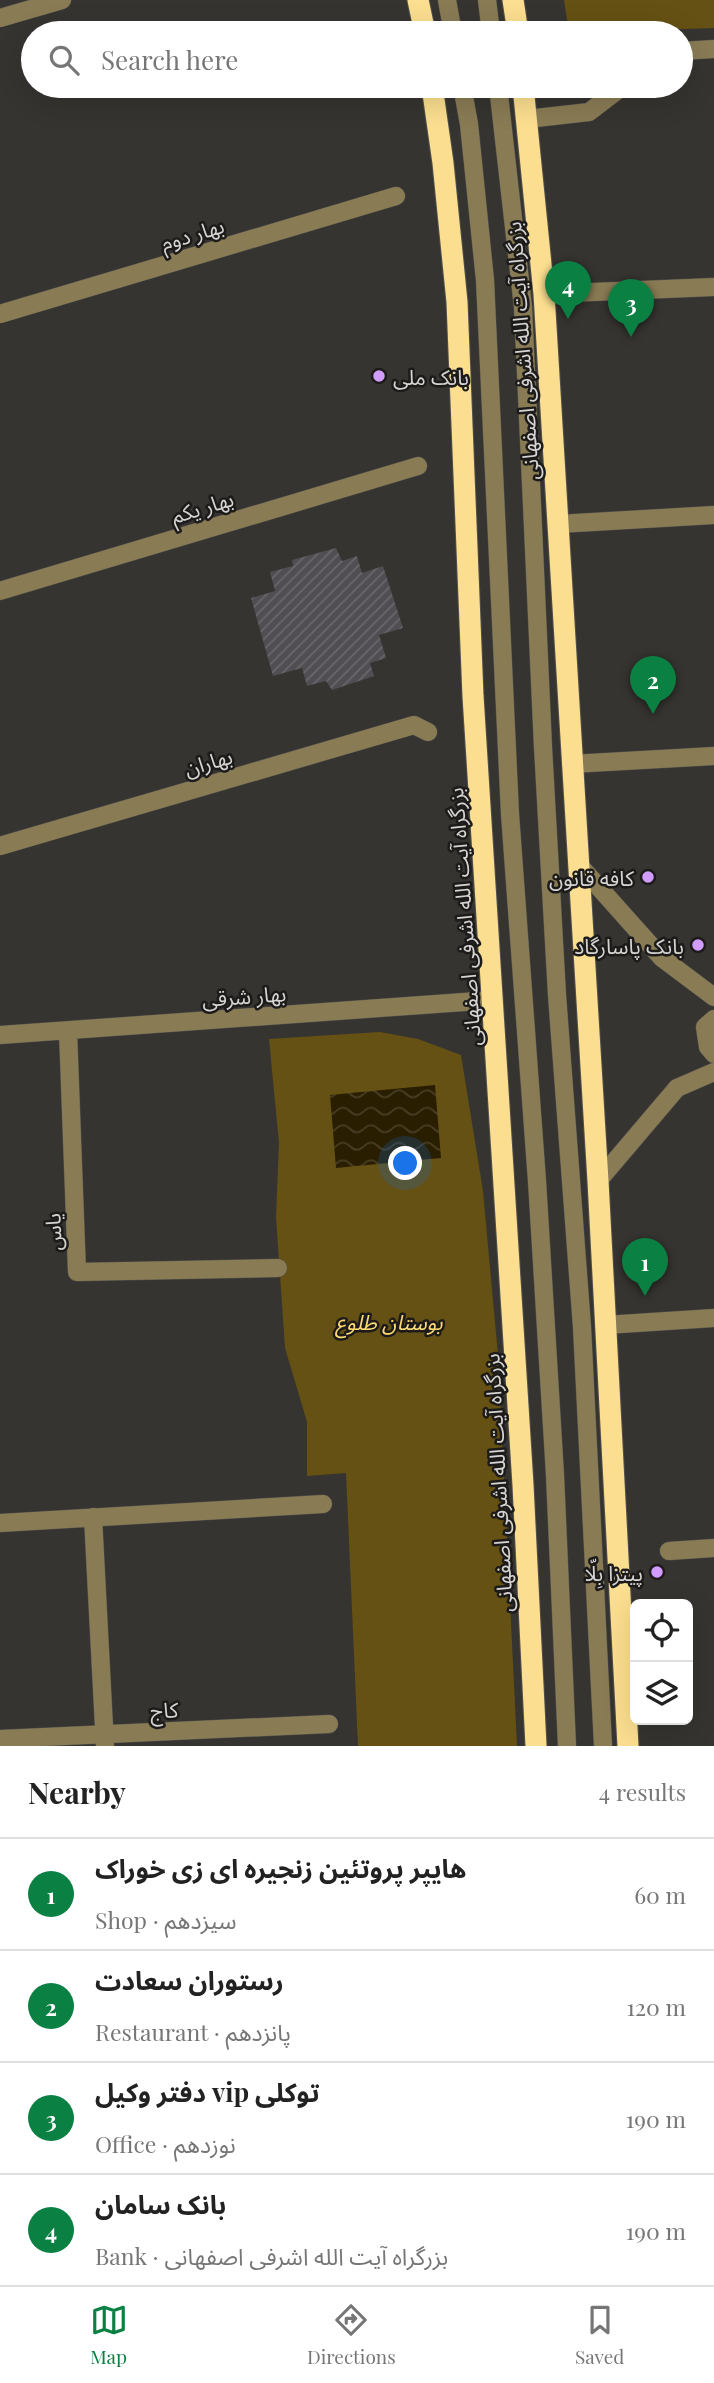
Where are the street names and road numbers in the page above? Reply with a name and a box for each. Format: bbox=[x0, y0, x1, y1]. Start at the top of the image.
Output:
street label: بهار دوم bbox=[157, 210, 228, 260]
street label: بزرگراه آیت الله اشرفی اصفهانی bbox=[498, 221, 544, 481]
street label: بهار یکم bbox=[167, 483, 238, 532]
street label: بهاران bbox=[181, 741, 235, 781]
street label: بزرگراه آیت الله اشرفی اصفهانی bbox=[440, 787, 486, 1047]
street label: بهار شرقی bbox=[201, 978, 287, 1012]
street label: یاس bbox=[37, 1213, 67, 1251]
street label: بزرگراه آیت الله اشرفی اصفهانی bbox=[476, 1353, 518, 1613]
street label: کاج bbox=[149, 1694, 179, 1727]

